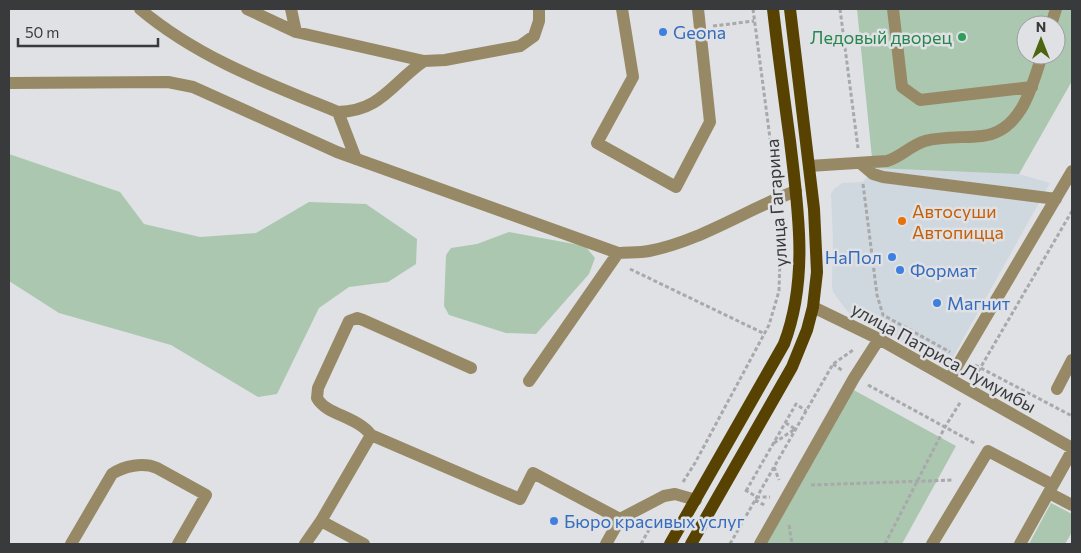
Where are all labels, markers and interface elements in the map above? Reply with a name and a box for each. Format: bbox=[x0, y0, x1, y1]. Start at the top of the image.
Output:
scale bar bbox=[18, 15, 158, 47]
north arrow bbox=[1016, 15, 1066, 65]
text: N bbox=[1036, 18, 1046, 35]
place label: Geona bbox=[673, 21, 726, 43]
text: 50 m bbox=[25, 23, 59, 41]
marker: Geona bbox=[657, 26, 669, 38]
place label: Ледовый дворец bbox=[810, 26, 953, 48]
marker: Ледовый дворец bbox=[956, 31, 968, 43]
street label: улица Гагарина bbox=[761, 138, 791, 268]
place label: Автосуши Автопицца bbox=[912, 200, 1004, 243]
marker: Автосуши Автопицца bbox=[896, 215, 908, 227]
place label: НаПол bbox=[825, 246, 882, 268]
marker: НаПол bbox=[886, 251, 898, 263]
place label: Формат bbox=[910, 259, 978, 281]
marker: Формат bbox=[894, 264, 906, 276]
place label: Магнит bbox=[947, 292, 1011, 314]
street label: улица Патриса Лумумбы bbox=[848, 297, 1040, 417]
marker: Магнит bbox=[931, 297, 943, 309]
place label: Бюро красивых услуг bbox=[564, 510, 745, 532]
marker: Бюро красивых услуг bbox=[548, 515, 560, 527]

